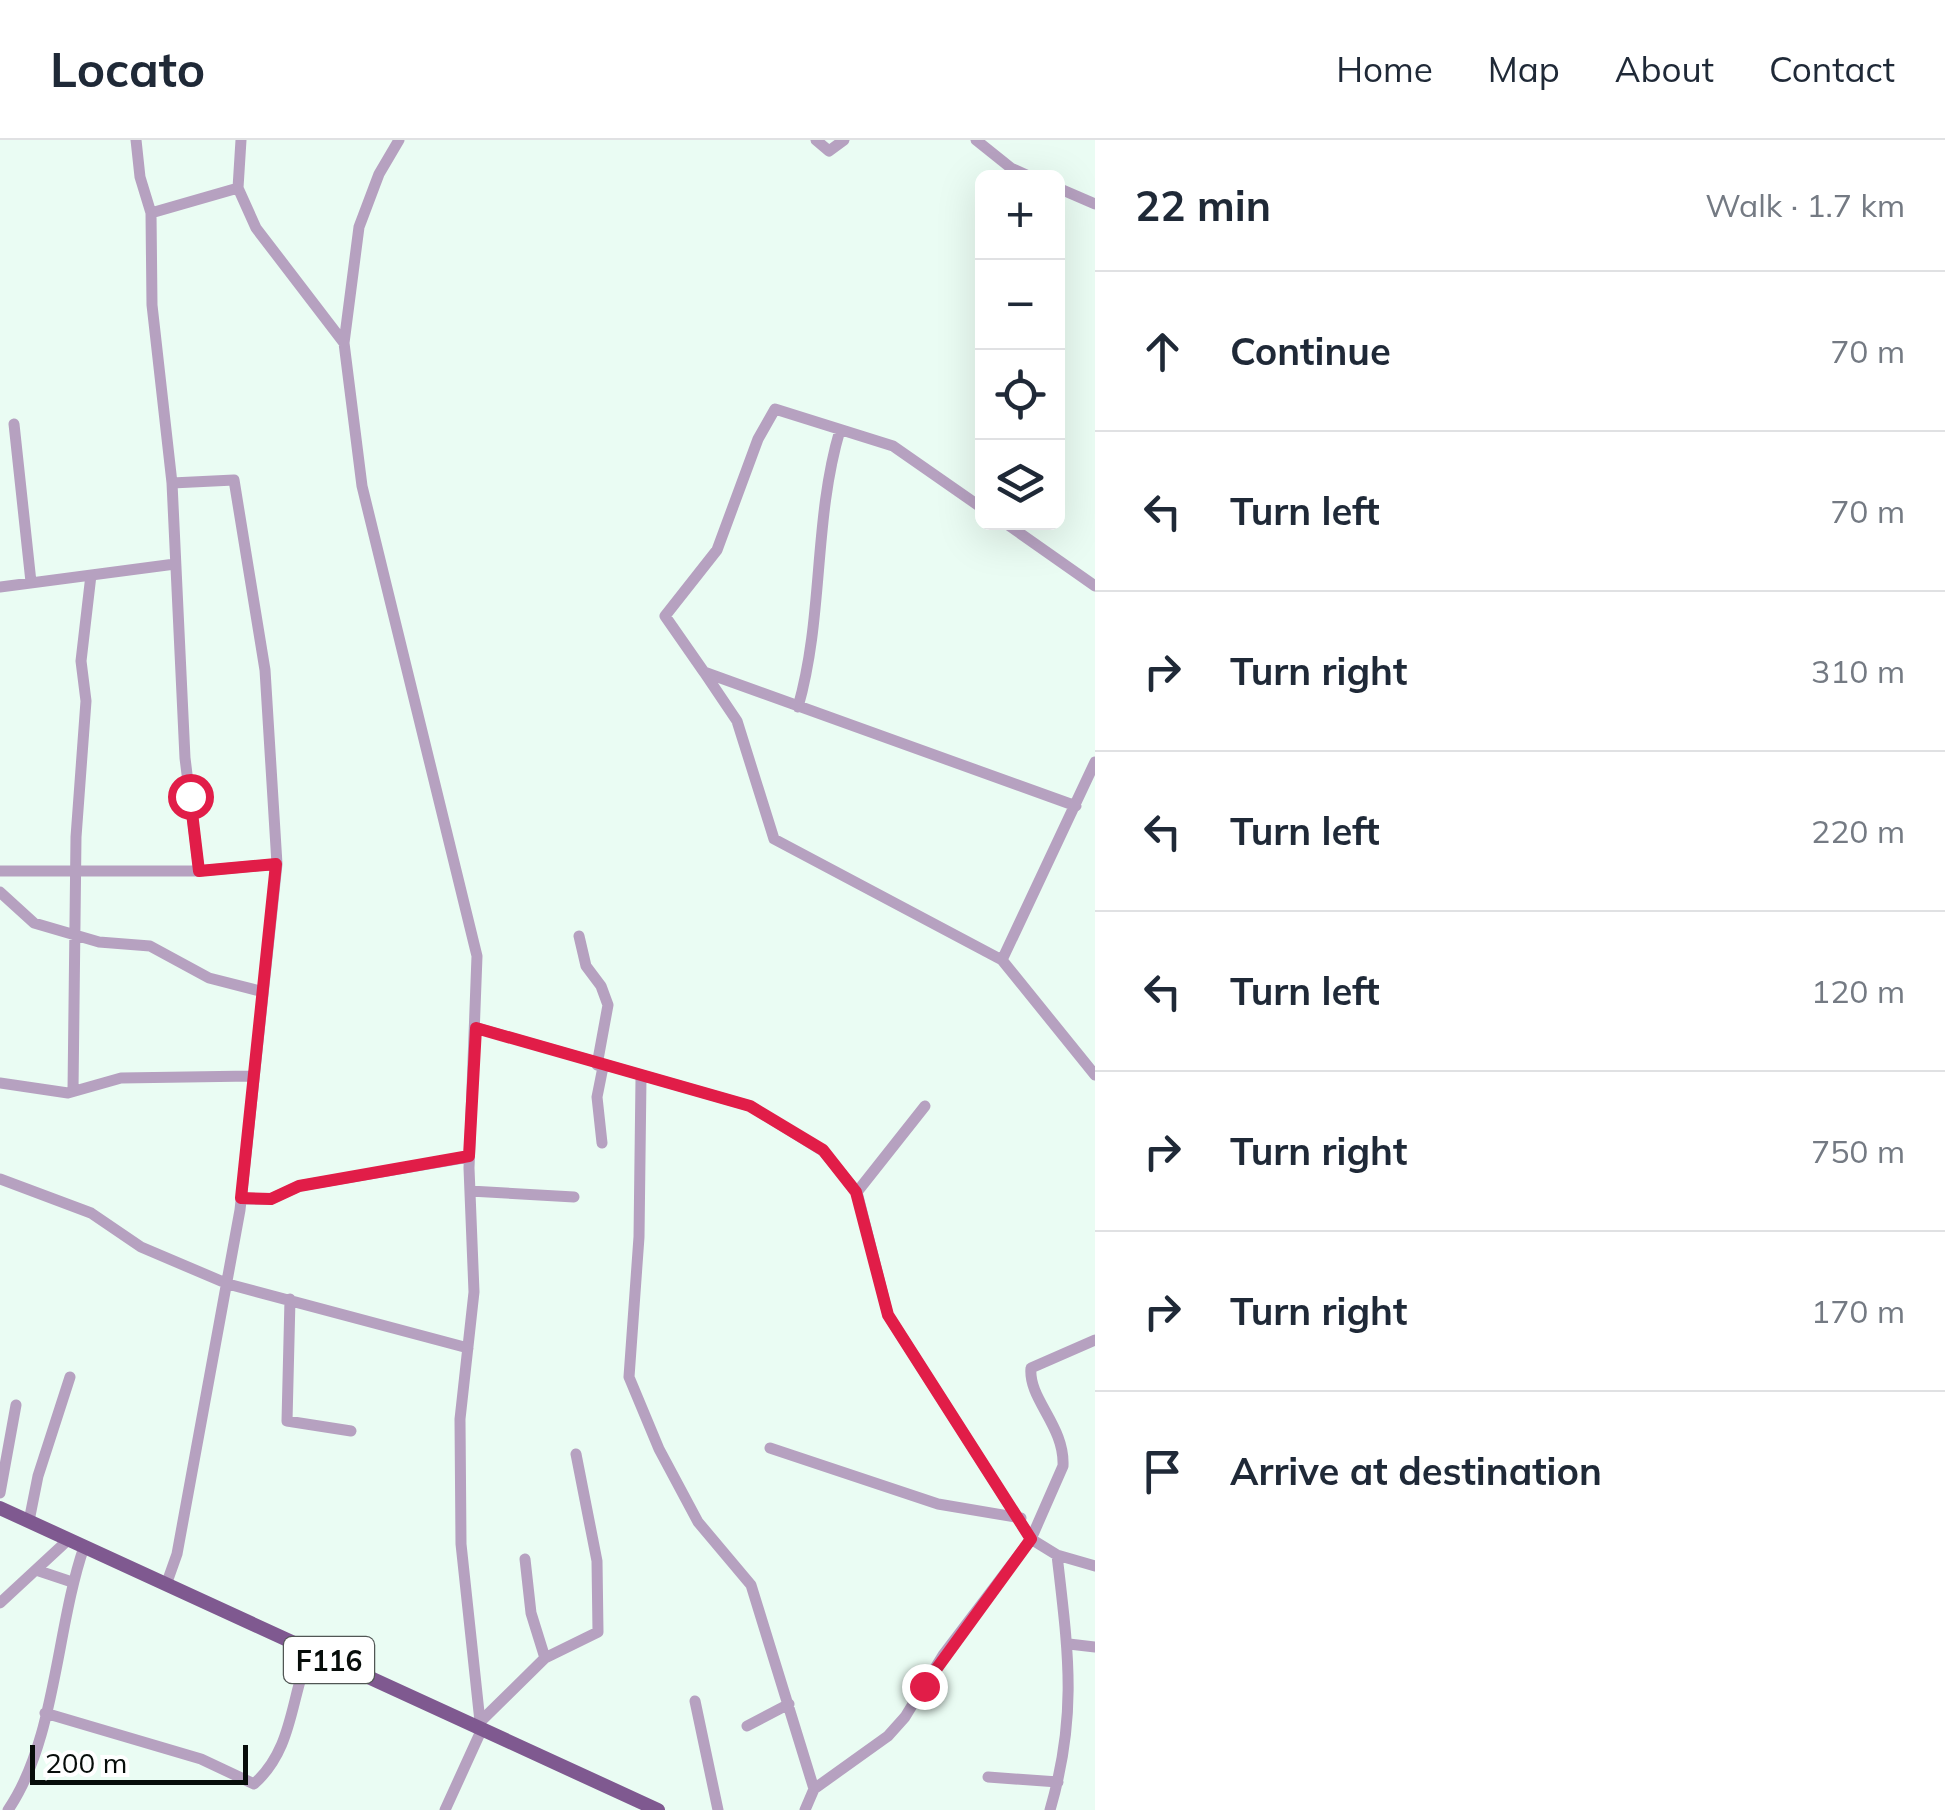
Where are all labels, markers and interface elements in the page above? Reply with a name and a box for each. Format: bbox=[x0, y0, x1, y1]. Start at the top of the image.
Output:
text: Locato bbox=[50, 39, 205, 99]
text: Home bbox=[1336, 47, 1433, 91]
text: Map bbox=[1488, 47, 1560, 91]
text: About bbox=[1615, 47, 1714, 91]
text: Contact bbox=[1769, 47, 1895, 91]
map controls bbox=[975, 170, 1065, 530]
button: + bbox=[975, 170, 1065, 260]
text: 22 min bbox=[1135, 179, 1271, 232]
text: Walk · 1.7 km bbox=[1705, 185, 1905, 225]
button: − bbox=[975, 260, 1065, 350]
icon: ahead bbox=[1135, 324, 1190, 379]
text: Continue bbox=[1230, 327, 1391, 375]
text: 70 m bbox=[1830, 331, 1905, 371]
button: locate bbox=[975, 350, 1065, 440]
button: layers bbox=[975, 440, 1065, 530]
icon: left bbox=[1135, 484, 1190, 539]
text: Turn left bbox=[1230, 487, 1380, 535]
text: 70 m bbox=[1830, 491, 1905, 531]
icon: right bbox=[1135, 644, 1190, 699]
text: Turn right bbox=[1230, 647, 1407, 695]
text: 310 m bbox=[1811, 651, 1905, 691]
route start bbox=[168, 774, 214, 820]
icon: left bbox=[1135, 804, 1190, 859]
text: Turn left bbox=[1230, 807, 1380, 855]
text: 220 m bbox=[1811, 811, 1905, 851]
icon: left bbox=[1135, 964, 1190, 1019]
text: Turn left bbox=[1230, 967, 1380, 1015]
text: 120 m bbox=[1811, 971, 1905, 1011]
icon: right bbox=[1135, 1124, 1190, 1179]
text: Turn right bbox=[1230, 1127, 1407, 1175]
text: 750 m bbox=[1811, 1131, 1905, 1171]
icon: right bbox=[1135, 1284, 1190, 1339]
text: Turn right bbox=[1230, 1287, 1407, 1335]
text: 170 m bbox=[1811, 1291, 1905, 1331]
icon: arrive bbox=[1135, 1444, 1190, 1499]
text: Arrive at destination bbox=[1230, 1447, 1602, 1495]
road number: F116 bbox=[284, 1637, 374, 1683]
route end bbox=[902, 1664, 948, 1710]
scale bar bbox=[30, 1740, 248, 1784]
text: 200 m bbox=[45, 1745, 127, 1780]

